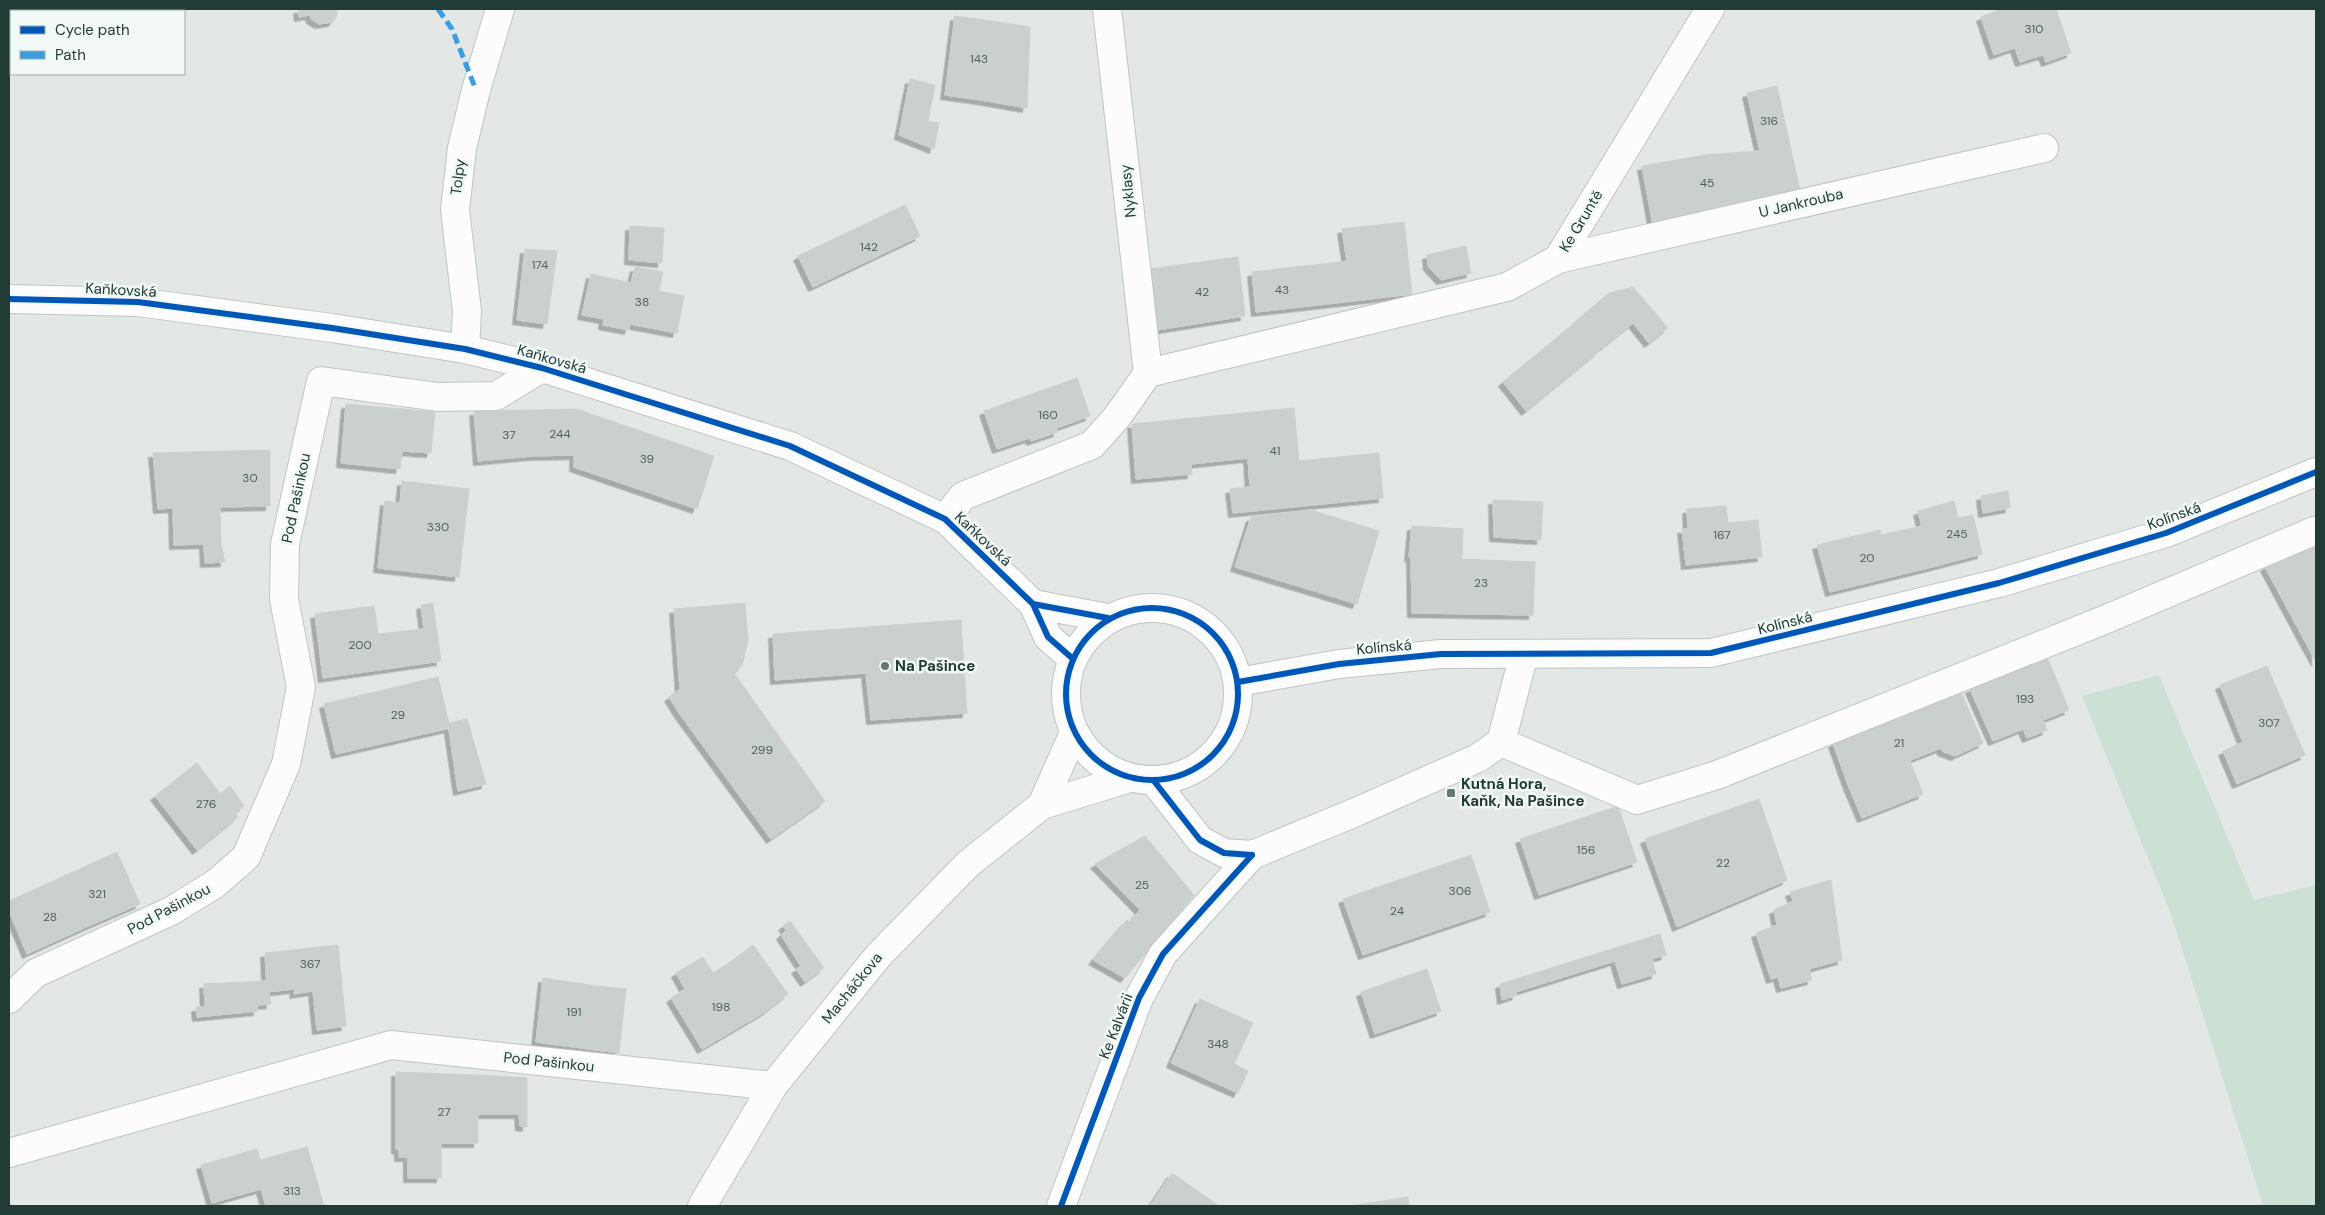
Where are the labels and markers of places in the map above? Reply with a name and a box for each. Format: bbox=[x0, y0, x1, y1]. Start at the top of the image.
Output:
place label: Na Pašince bbox=[895, 656, 975, 676]
marker: Na Pašince bbox=[879, 660, 891, 672]
place label: Kutná Hora, Kaňk, Na Pašince bbox=[1461, 774, 1584, 811]
marker: Kutná Hora, Kaňk, Na Pašince bbox=[1445, 787, 1457, 799]

